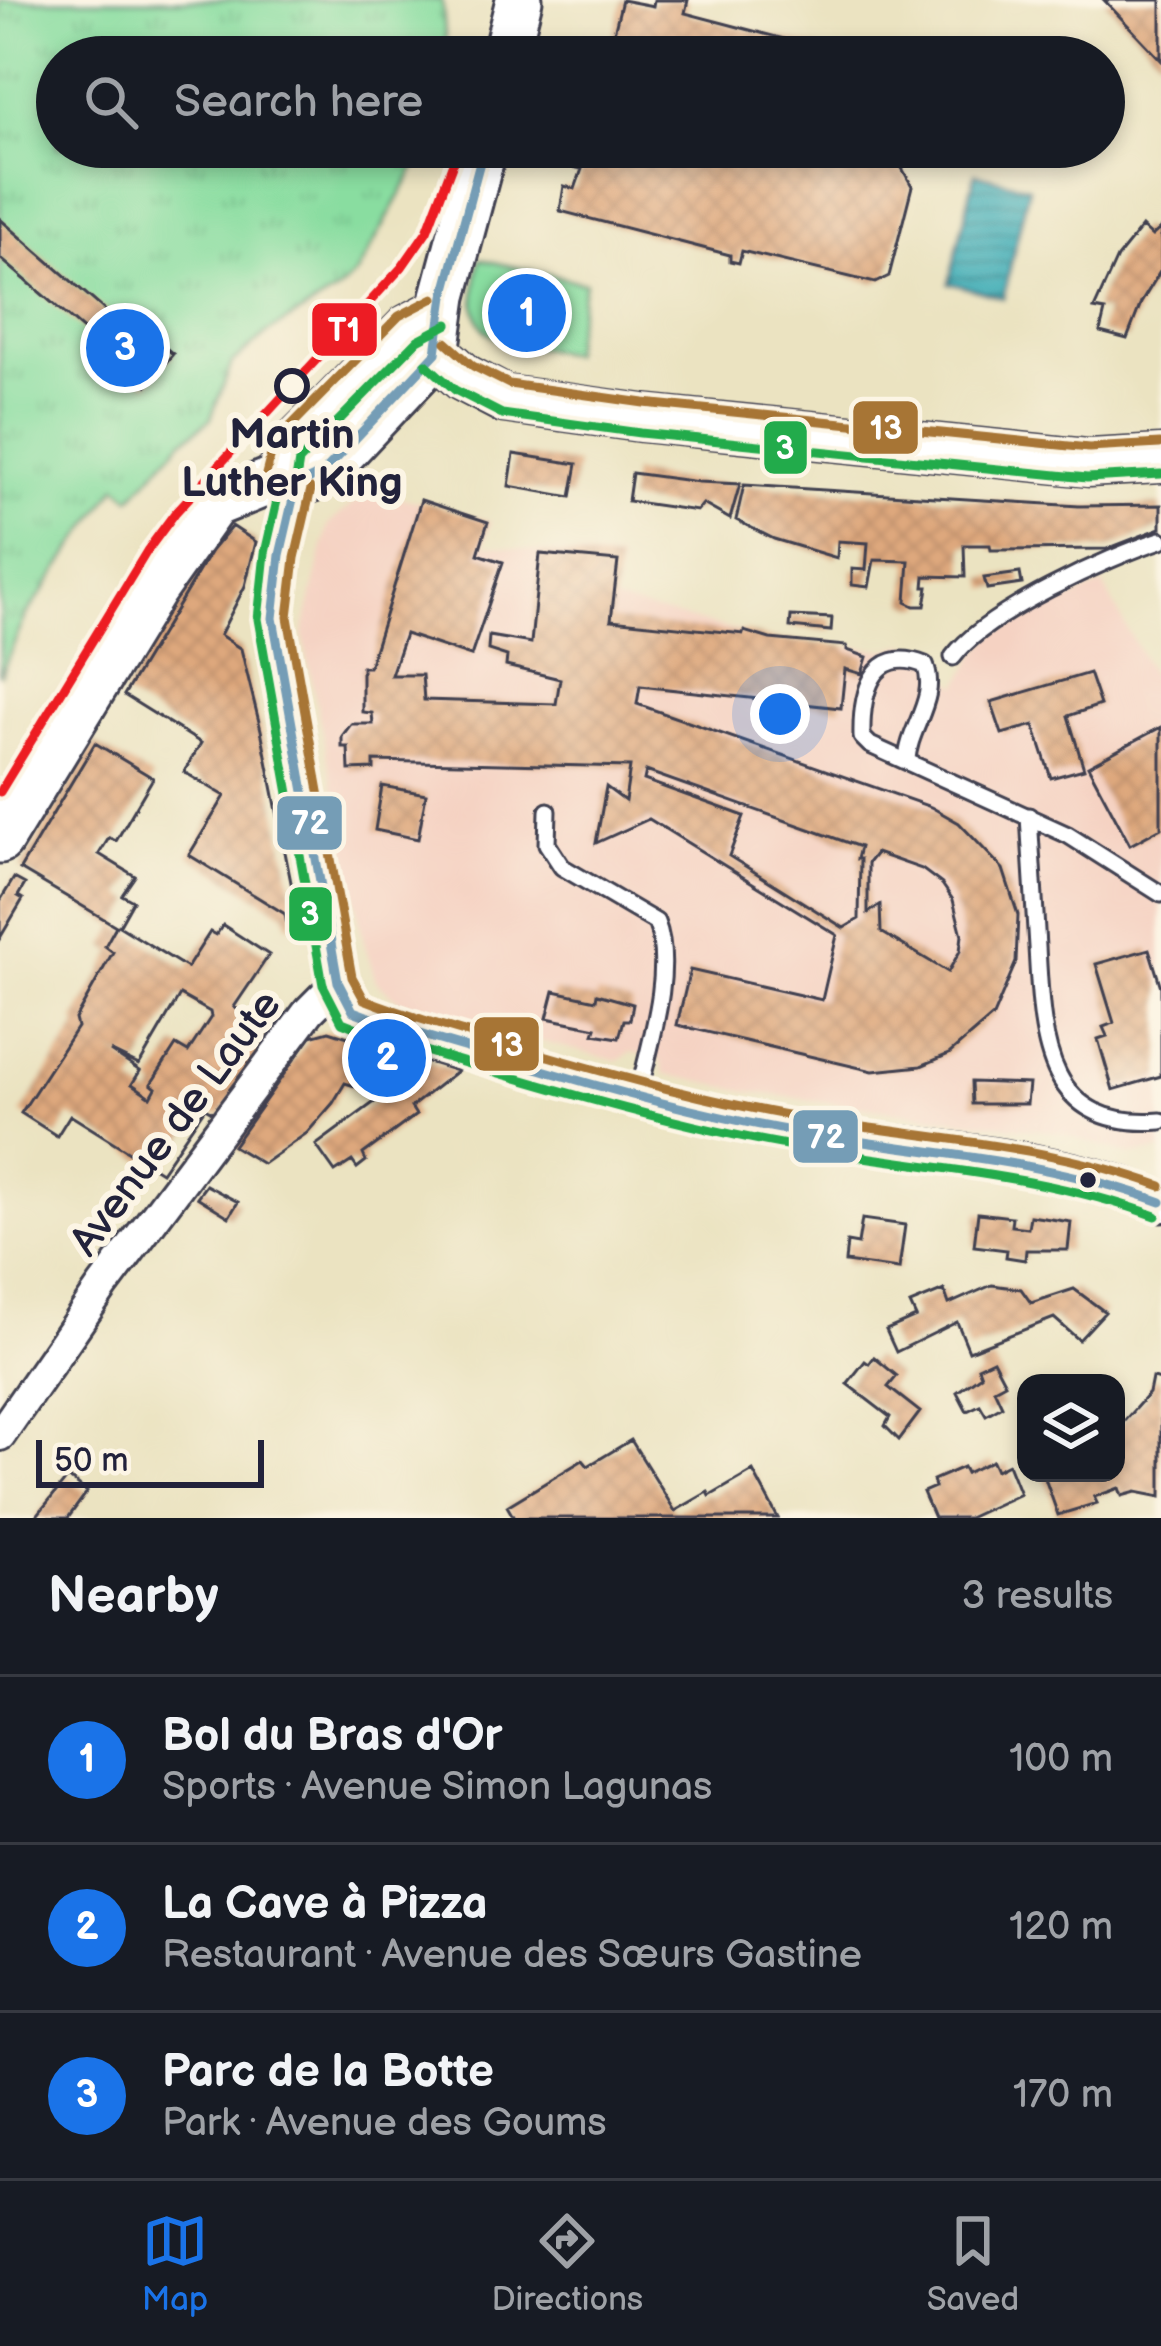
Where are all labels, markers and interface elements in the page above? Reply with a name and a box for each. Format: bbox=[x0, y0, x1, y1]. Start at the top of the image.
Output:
search box bbox=[36, 36, 1125, 168]
icon: search bbox=[78, 69, 144, 135]
text: Search here bbox=[174, 75, 423, 130]
pin: 1 bbox=[488, 268, 566, 358]
line badge: T1 bbox=[310, 301, 379, 358]
pin: 3 bbox=[86, 303, 164, 393]
text: T1 bbox=[328, 311, 360, 351]
marker: Martin Luther King bbox=[276, 370, 308, 402]
line badge: 13 bbox=[851, 399, 920, 456]
text: 13 bbox=[869, 409, 903, 449]
place label: Martin Luther King bbox=[181, 410, 403, 509]
line badge: 3 bbox=[762, 419, 809, 476]
text: 3 bbox=[775, 429, 795, 469]
your location bbox=[750, 684, 810, 744]
line badge: 72 bbox=[275, 794, 344, 852]
text: 72 bbox=[291, 804, 329, 844]
line badge: 3 bbox=[287, 885, 334, 943]
text: 3 bbox=[300, 895, 320, 935]
street label: Avenue de Laute bbox=[60, 981, 292, 1266]
pin: 2 bbox=[348, 1013, 426, 1103]
line badge: 13 bbox=[472, 1015, 541, 1073]
text: 13 bbox=[490, 1026, 524, 1066]
line badge: 72 bbox=[791, 1108, 860, 1165]
text: 72 bbox=[807, 1118, 845, 1158]
unlabelled marker bbox=[1077, 1169, 1099, 1191]
map controls bbox=[1017, 1374, 1125, 1482]
button: layers bbox=[1017, 1374, 1125, 1482]
scale bar bbox=[36, 1434, 264, 1487]
text: 50 m bbox=[54, 1441, 129, 1481]
text: Nearby bbox=[48, 1566, 219, 1627]
text: 3 results bbox=[961, 1573, 1113, 1620]
text: Bol du Bras d'Or bbox=[162, 1709, 502, 1764]
text: 1 bbox=[79, 1736, 95, 1783]
text: 100 m bbox=[1009, 1736, 1113, 1783]
text: Sports · Avenue Simon Lagunas bbox=[162, 1764, 712, 1811]
text: La Cave à Pizza bbox=[162, 1877, 488, 1932]
text: 2 bbox=[75, 1904, 99, 1951]
text: 120 m bbox=[1009, 1904, 1113, 1951]
text: Restaurant · Avenue des Sœurs Gastine bbox=[162, 1932, 862, 1979]
text: Parc de la Botte bbox=[162, 2045, 494, 2100]
text: 3 bbox=[76, 2072, 98, 2119]
text: 170 m bbox=[1013, 2072, 1113, 2119]
text: Park · Avenue des Goums bbox=[162, 2100, 607, 2147]
tab: Map bbox=[142, 2208, 208, 2320]
tab: Directions bbox=[491, 2208, 643, 2320]
tab: Saved bbox=[927, 2208, 1019, 2320]

